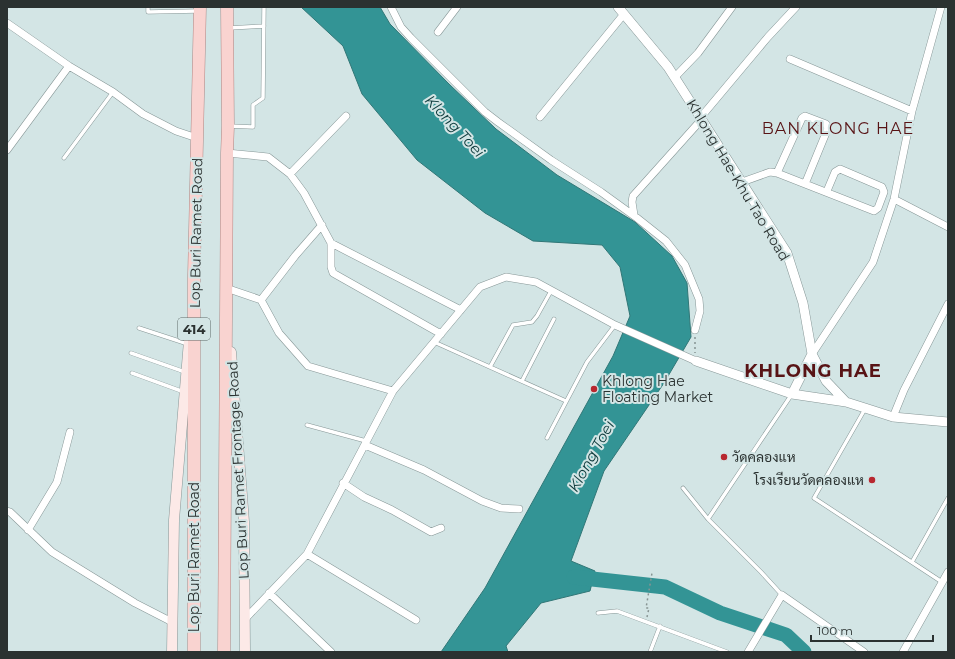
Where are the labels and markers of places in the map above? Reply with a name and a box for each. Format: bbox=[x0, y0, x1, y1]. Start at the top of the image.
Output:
place label: Khlong Hae Floating Market bbox=[602, 372, 713, 406]
marker: Khlong Hae Floating Market bbox=[589, 384, 599, 394]
place label: วัดคลองแห bbox=[732, 448, 796, 466]
marker: วัดคลองแห bbox=[719, 452, 729, 462]
place label: โรงเรียนวัดคลองแห bbox=[753, 471, 864, 489]
marker: โรงเรียนวัดคลองแห bbox=[867, 475, 877, 485]

